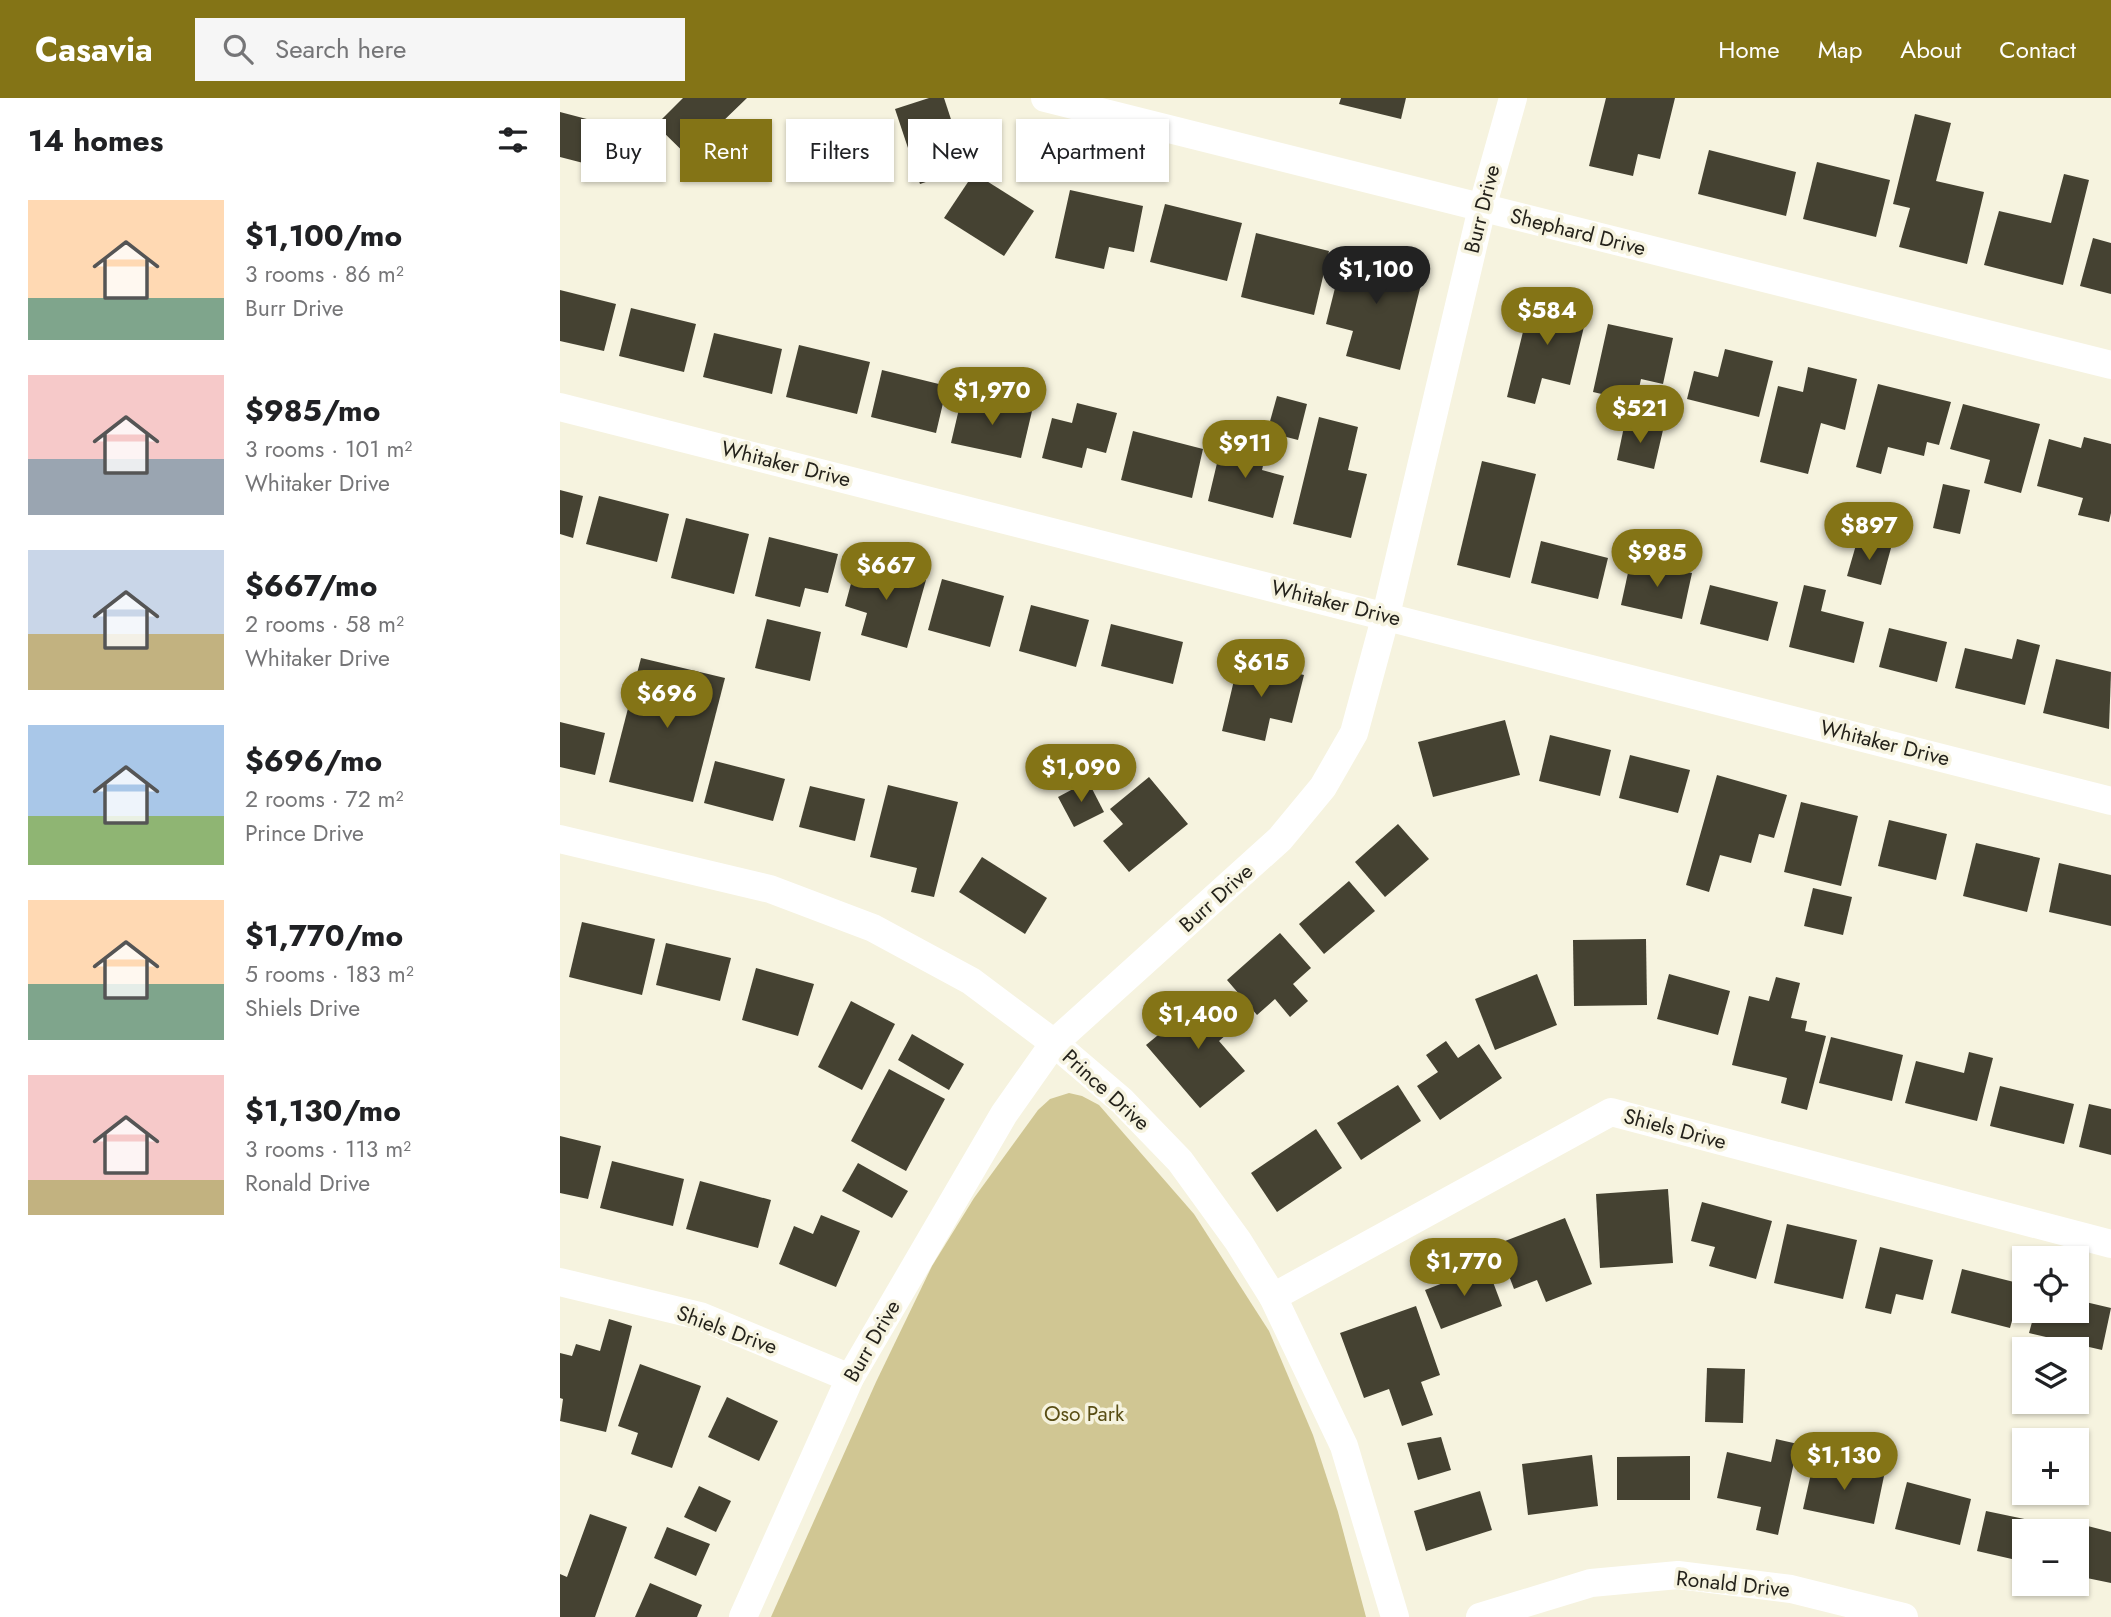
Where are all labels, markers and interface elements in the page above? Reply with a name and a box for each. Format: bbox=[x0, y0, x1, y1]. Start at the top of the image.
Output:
search box bbox=[195, 18, 685, 81]
text: Casavia bbox=[35, 26, 153, 73]
icon: search bbox=[219, 30, 257, 68]
text: Search here bbox=[275, 30, 406, 68]
text: Home bbox=[1718, 32, 1780, 67]
text: Map bbox=[1818, 32, 1862, 67]
text: About bbox=[1900, 32, 1961, 67]
text: Contact bbox=[1999, 32, 2076, 67]
text: 14 homes bbox=[28, 119, 163, 162]
chip: Buy bbox=[581, 119, 666, 182]
chip: Rent bbox=[680, 119, 772, 182]
chip: Filters bbox=[786, 119, 894, 182]
chip: New bbox=[908, 119, 1002, 182]
chip: Apartment bbox=[1016, 119, 1169, 182]
icon: filters bbox=[494, 121, 532, 159]
street label: Burr Drive bbox=[1457, 161, 1508, 256]
street label: Shephard Drive bbox=[1507, 201, 1649, 263]
text: $1,100/mo bbox=[245, 214, 402, 257]
icon: home bbox=[84, 228, 168, 312]
pin: $1,100 bbox=[1319, 246, 1433, 306]
text: $1,100 bbox=[1338, 252, 1414, 286]
text: 3 rooms · 86 m² bbox=[245, 257, 404, 291]
pin: $584 bbox=[1506, 288, 1588, 347]
text: Burr Drive bbox=[245, 291, 344, 325]
text: $584 bbox=[1517, 293, 1577, 327]
pin: $1,970 bbox=[935, 368, 1049, 427]
text: $1,970 bbox=[953, 373, 1031, 407]
pin: $521 bbox=[1599, 386, 1681, 445]
text: $985/mo bbox=[245, 389, 380, 432]
text: $521 bbox=[1612, 391, 1668, 425]
icon: home bbox=[84, 403, 168, 487]
pin: $911 bbox=[1204, 420, 1286, 480]
text: $911 bbox=[1218, 426, 1272, 460]
text: 3 rooms · 101 m² bbox=[245, 432, 412, 466]
street label: Whitaker Drive bbox=[718, 433, 854, 495]
text: Whitaker Drive bbox=[245, 466, 390, 500]
pin: $897 bbox=[1828, 503, 1910, 562]
text: $897 bbox=[1840, 508, 1898, 542]
pin: $985 bbox=[1616, 530, 1698, 589]
text: $985 bbox=[1628, 535, 1686, 569]
pin: $667 bbox=[845, 542, 927, 602]
text: $667 bbox=[857, 548, 915, 582]
text: $667/mo bbox=[245, 564, 377, 607]
street label: Whitaker Drive bbox=[1268, 572, 1404, 634]
icon: home bbox=[84, 578, 168, 662]
text: 2 rooms · 58 m² bbox=[245, 607, 404, 641]
pin: $615 bbox=[1220, 640, 1302, 699]
text: Whitaker Drive bbox=[245, 641, 390, 675]
text: $615 bbox=[1233, 645, 1289, 679]
pin: $696 bbox=[626, 670, 708, 730]
text: $696 bbox=[637, 676, 697, 710]
street label: Whitaker Drive bbox=[1817, 712, 1953, 774]
text: $696/mo bbox=[245, 739, 382, 782]
pin: $1,090 bbox=[1024, 744, 1138, 804]
text: $1,090 bbox=[1041, 750, 1121, 784]
icon: home bbox=[84, 753, 168, 837]
text: 2 rooms · 72 m² bbox=[245, 782, 404, 816]
text: Prince Drive bbox=[245, 816, 364, 850]
street label: Burr Drive bbox=[1172, 857, 1260, 939]
text: $1,770/mo bbox=[245, 914, 403, 957]
icon: home bbox=[84, 928, 168, 1012]
text: 5 rooms · 183 m² bbox=[245, 957, 414, 991]
text: Shiels Drive bbox=[245, 991, 360, 1025]
pin: $1,400 bbox=[1141, 992, 1255, 1051]
text: $1,400 bbox=[1158, 997, 1238, 1031]
street label: Prince Drive bbox=[1056, 1043, 1157, 1138]
text: $1,130/mo bbox=[245, 1089, 401, 1132]
street label: Shiels Drive bbox=[1620, 1101, 1730, 1157]
icon: home bbox=[84, 1103, 168, 1187]
text: 3 rooms · 113 m² bbox=[245, 1132, 411, 1166]
text: Ronald Drive bbox=[245, 1166, 370, 1200]
pin: $1,770 bbox=[1407, 1238, 1521, 1298]
text: $1,770 bbox=[1426, 1244, 1502, 1278]
map controls bbox=[2012, 1246, 2089, 1596]
button: locate bbox=[2012, 1246, 2089, 1323]
street label: Burr Drive bbox=[836, 1294, 908, 1388]
street label: Shiels Drive bbox=[672, 1298, 782, 1362]
button: layers bbox=[2012, 1337, 2089, 1414]
park label: Oso Park bbox=[1044, 1399, 1125, 1429]
button: + bbox=[2012, 1428, 2089, 1505]
pin: $1,130 bbox=[1787, 1432, 1901, 1492]
text: $1,130 bbox=[1807, 1438, 1881, 1472]
button: − bbox=[2012, 1519, 2089, 1596]
street label: Ronald Drive bbox=[1675, 1563, 1792, 1605]

